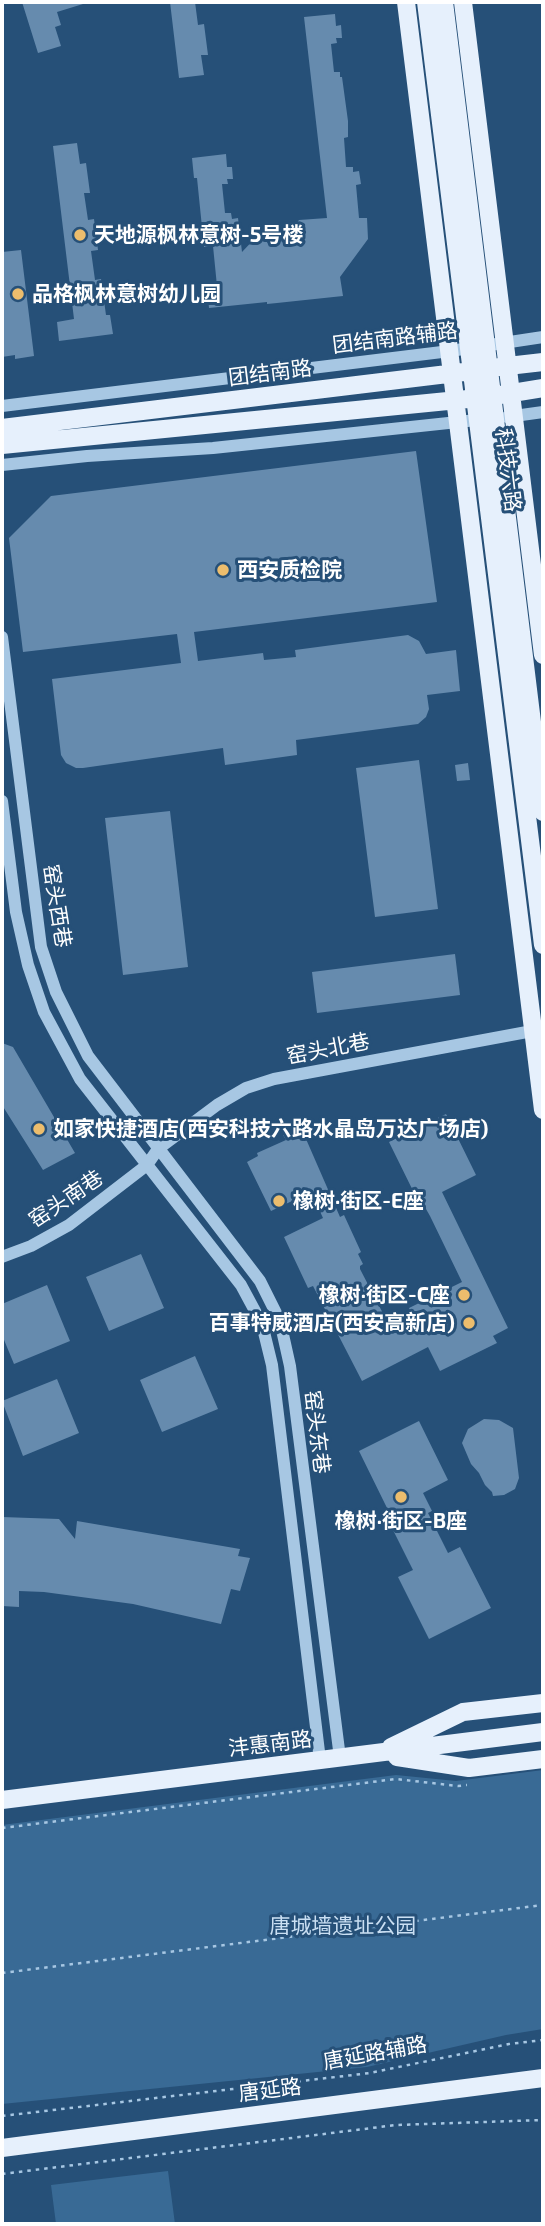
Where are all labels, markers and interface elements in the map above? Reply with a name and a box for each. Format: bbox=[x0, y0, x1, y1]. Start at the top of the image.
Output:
place label: 天地源枫林意树-5号楼 bbox=[94, 222, 303, 248]
marker: 天地源枫林意树-5号楼 bbox=[72, 227, 88, 243]
place label: 品格枫林意树幼儿园 bbox=[32, 281, 221, 307]
marker: 品格枫林意树幼儿园 bbox=[10, 286, 26, 302]
street label: 团结南路辅路 bbox=[331, 318, 459, 358]
street label: 团结南路 bbox=[227, 355, 313, 391]
street label: 科技六路 bbox=[490, 427, 526, 513]
place label: 西安质检院 bbox=[237, 557, 342, 583]
marker: 西安质检院 bbox=[215, 562, 231, 578]
street label: 窑头西巷 bbox=[38, 863, 76, 949]
street label: 窑头北巷 bbox=[284, 1029, 372, 1069]
place label: 如家快捷酒店(西安科技六路水晶岛万达广场店) bbox=[53, 1116, 488, 1142]
marker: 如家快捷酒店(西安科技六路水晶岛万达广场店) bbox=[31, 1121, 47, 1137]
street label: 窑头南巷 bbox=[24, 1165, 108, 1233]
place label: 橡树·街区-E座 bbox=[293, 1188, 424, 1214]
marker: 橡树·街区-E座 bbox=[271, 1193, 287, 1209]
place label: 橡树·街区-C座 bbox=[319, 1282, 450, 1308]
marker: 橡树·街区-C座 bbox=[456, 1287, 472, 1303]
place label: 百事特威酒店(西安高新店) bbox=[209, 1310, 455, 1336]
marker: 百事特威酒店(西安高新店) bbox=[461, 1315, 477, 1331]
street label: 窑头东巷 bbox=[299, 1389, 335, 1475]
marker: 橡树·街区-B座 bbox=[393, 1489, 409, 1505]
place label: 橡树·街区-B座 bbox=[335, 1508, 467, 1534]
street label: 沣惠南路 bbox=[227, 1726, 313, 1762]
park label: 唐城墙遗址公园 bbox=[270, 1913, 416, 1939]
street label: 唐延路辅路 bbox=[321, 2031, 429, 2075]
street label: 唐延路 bbox=[237, 2074, 303, 2106]

